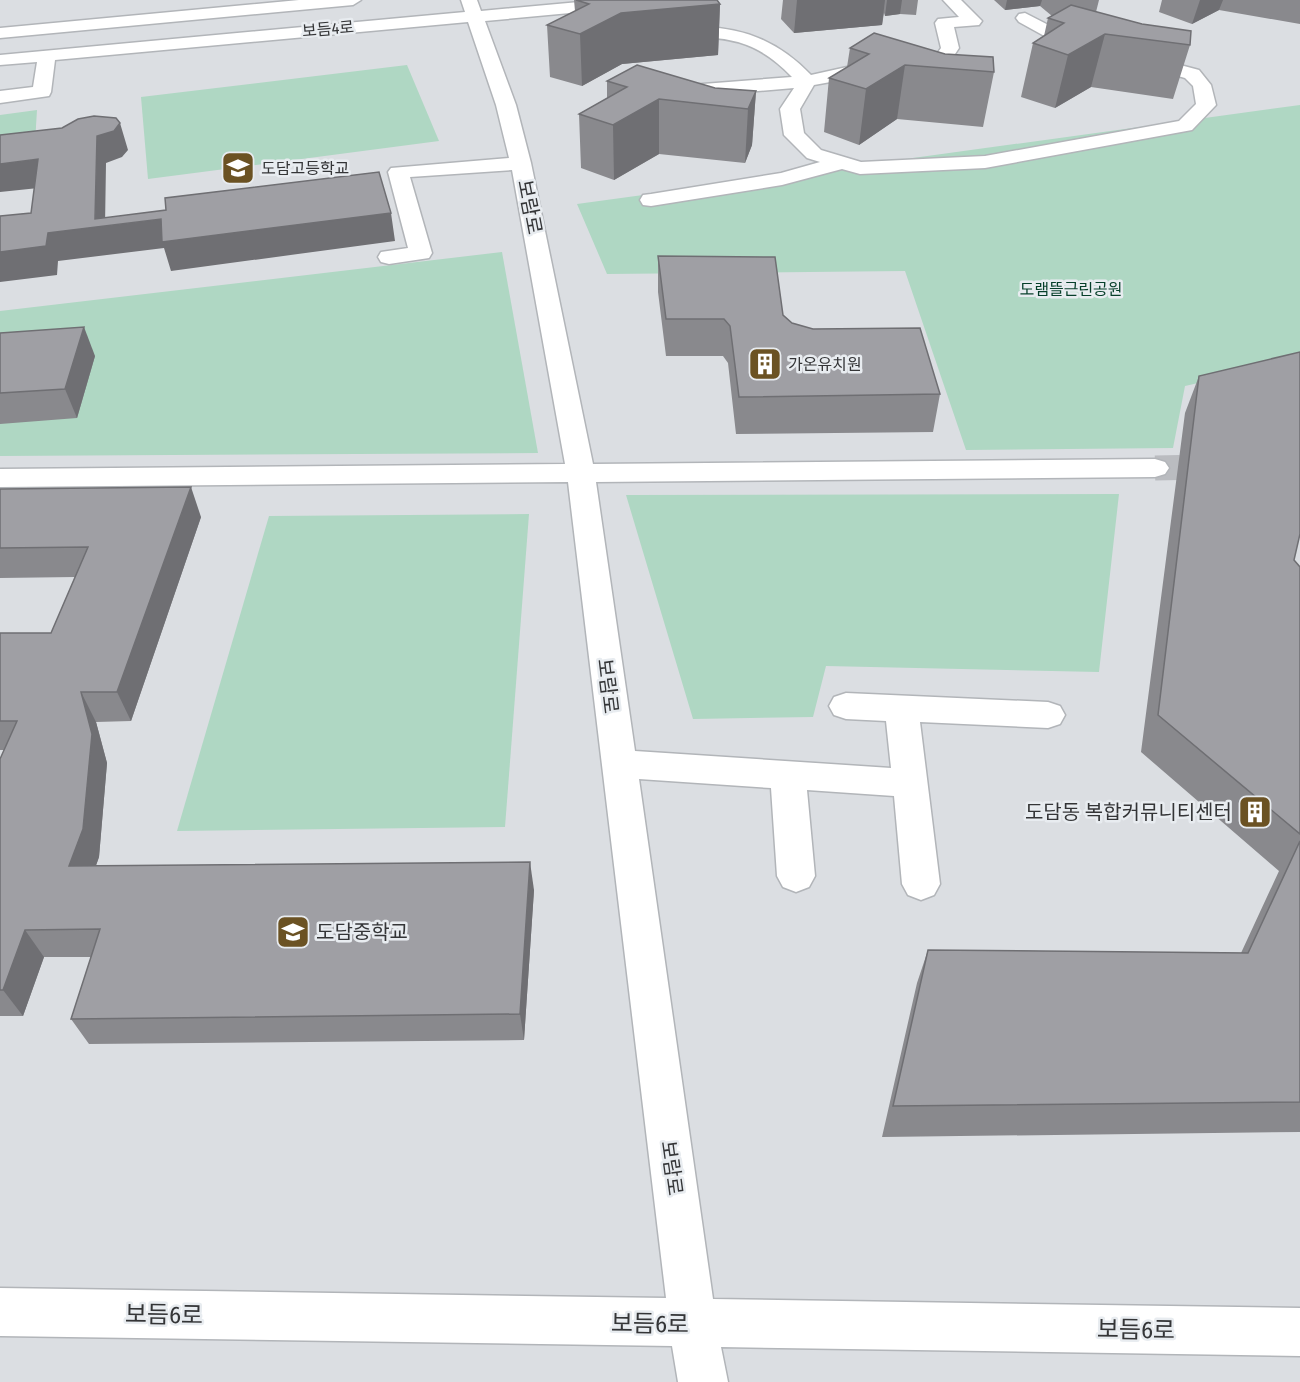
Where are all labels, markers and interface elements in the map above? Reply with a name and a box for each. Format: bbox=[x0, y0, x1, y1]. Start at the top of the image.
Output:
street label: 보듬4로 bbox=[301, 17, 355, 41]
school or university icon: 도담고등학교 bbox=[220, 150, 256, 186]
place label: 도담고등학교 bbox=[261, 159, 349, 178]
street label: 보람로 bbox=[513, 178, 547, 236]
park label: 도램뜰근린공원 bbox=[1019, 280, 1123, 299]
building icon: 가온유치원 bbox=[747, 346, 783, 382]
place label: 가온유치원 bbox=[788, 355, 862, 374]
street label: 보람로 bbox=[593, 657, 623, 715]
building icon: 도담동 복합커뮤니티센터 bbox=[1237, 794, 1273, 830]
place label: 도담동 복합커뮤니티센터 bbox=[1025, 800, 1232, 824]
school or university icon: 도담중학교 bbox=[275, 914, 311, 950]
place label: 도담중학교 bbox=[316, 920, 408, 944]
street label: 보람로 bbox=[656, 1139, 688, 1197]
street label: 보듬6로 bbox=[125, 1300, 203, 1330]
street label: 보듬6로 bbox=[611, 1309, 689, 1339]
street label: 보듬6로 bbox=[1097, 1315, 1175, 1345]

